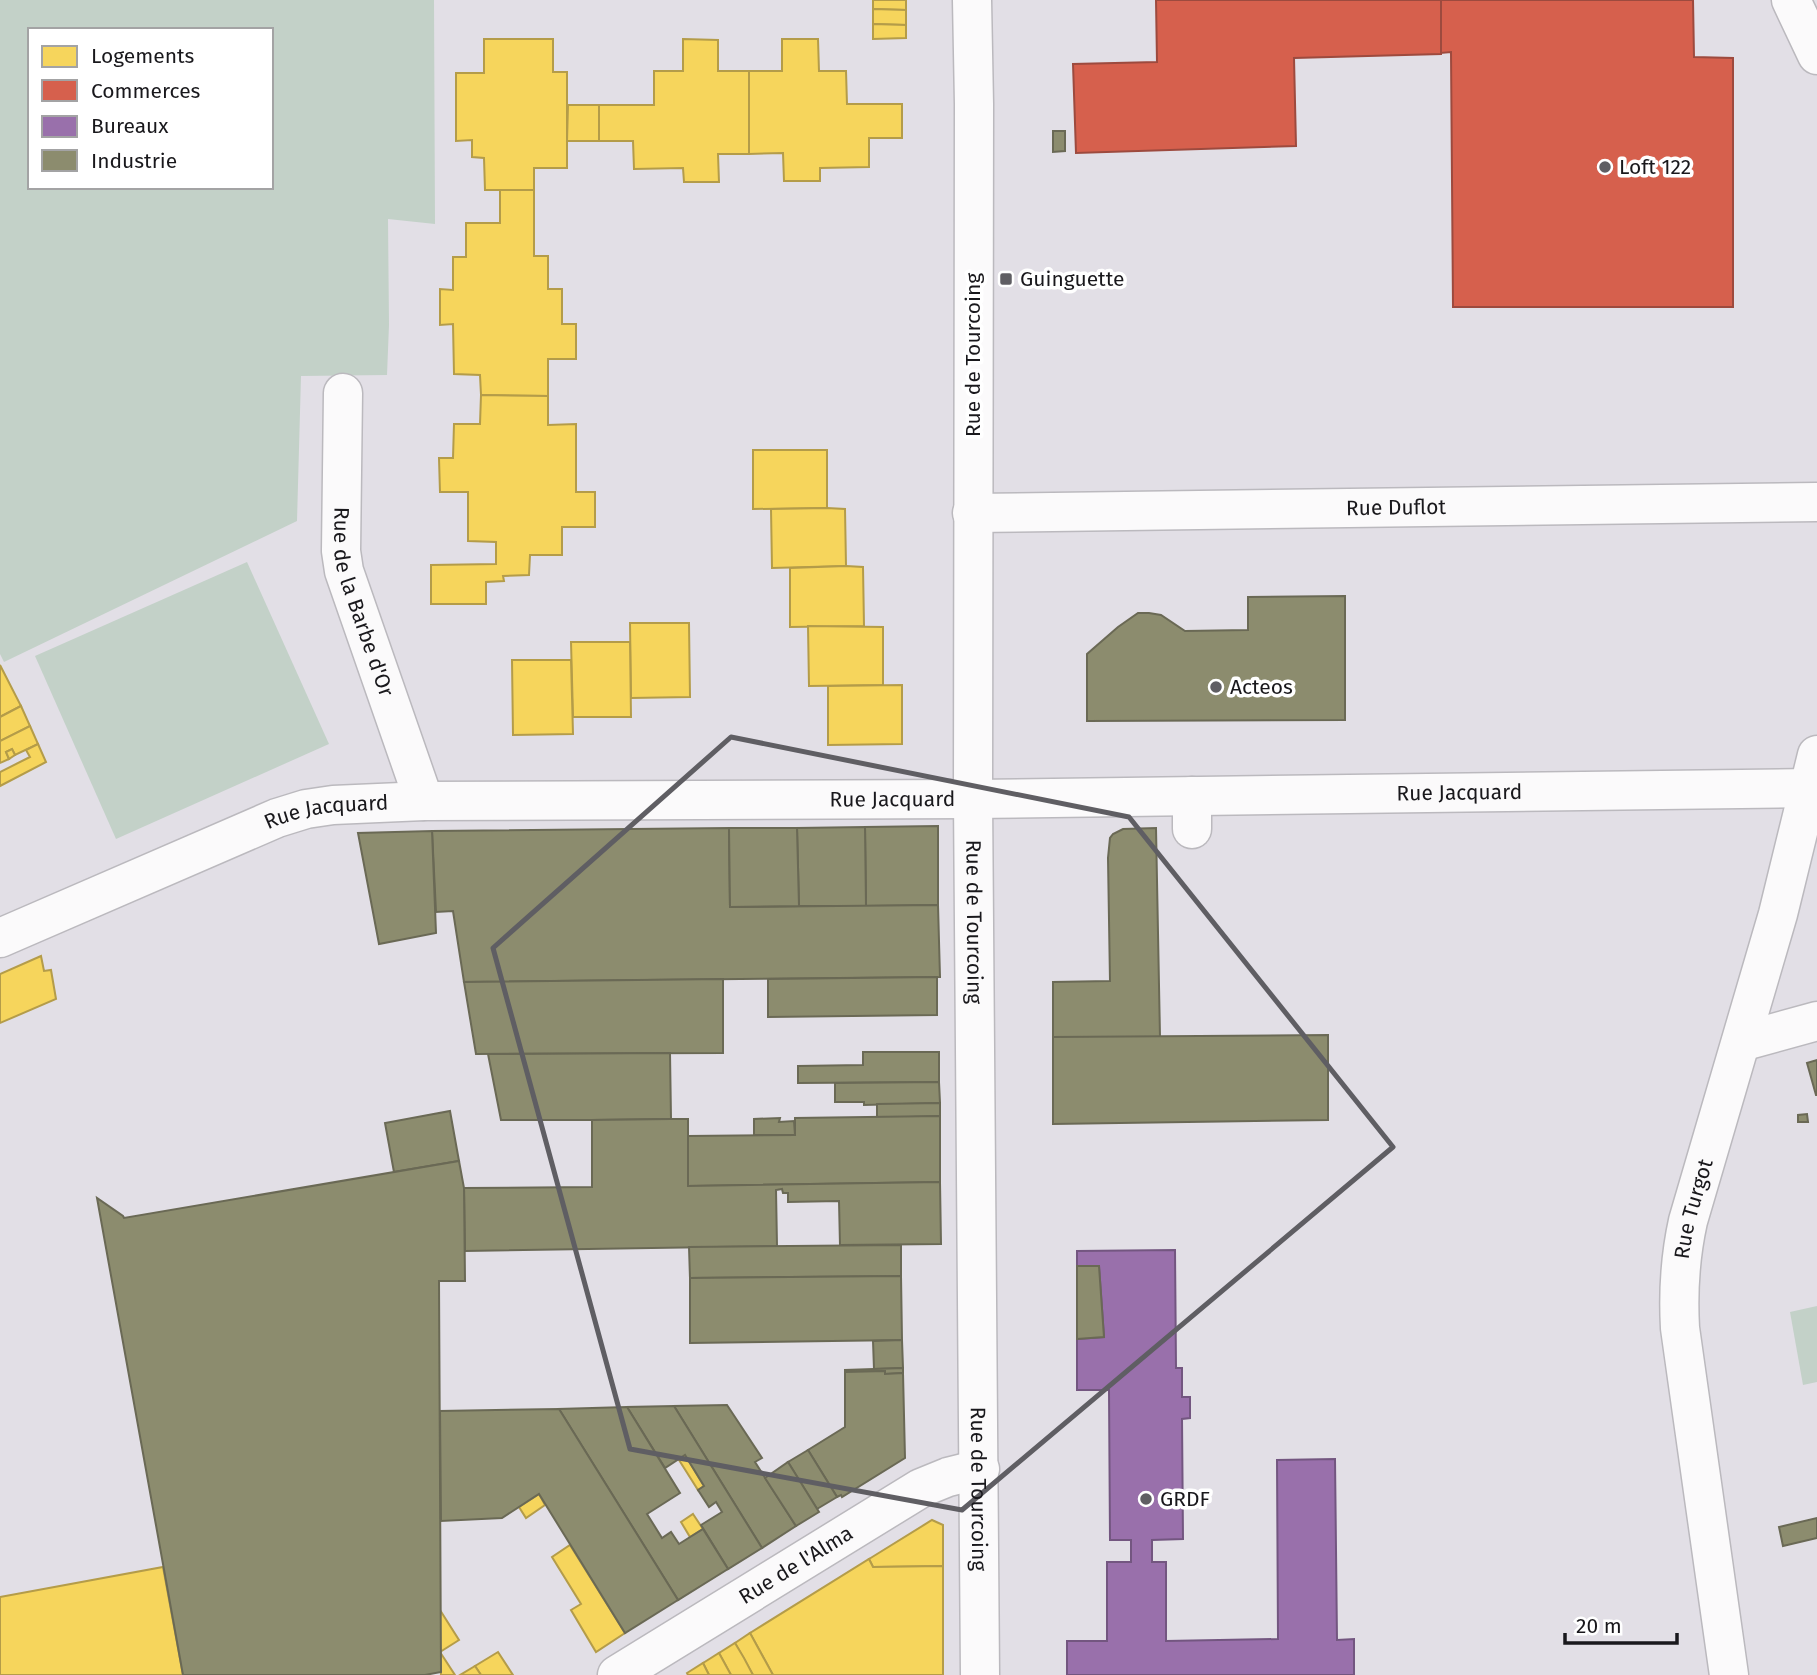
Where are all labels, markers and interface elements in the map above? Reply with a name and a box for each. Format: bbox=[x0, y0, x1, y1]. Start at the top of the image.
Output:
legend bbox=[28, 28, 273, 189]
text: Logements bbox=[91, 43, 195, 69]
text: Commerces bbox=[91, 78, 201, 104]
text: Bureaux bbox=[91, 113, 169, 139]
text: Industrie bbox=[91, 148, 177, 174]
place label: Loft 122 bbox=[1619, 154, 1691, 180]
marker: Loft 122 bbox=[1597, 159, 1613, 175]
place label: Guinguette bbox=[1020, 266, 1124, 292]
marker: Guinguette bbox=[998, 271, 1014, 287]
street label: Rue de Tourcoing bbox=[960, 273, 986, 437]
street label: Rue Duflot bbox=[1346, 494, 1447, 521]
street label: Rue de la Barbe d'Or bbox=[328, 507, 400, 700]
place label: Acteos bbox=[1230, 674, 1293, 700]
marker: Acteos bbox=[1208, 679, 1224, 695]
street label: Rue Jacquard bbox=[1396, 779, 1522, 806]
street label: Rue Jacquard bbox=[829, 786, 955, 813]
street label: Rue Jacquard bbox=[260, 790, 389, 835]
street label: Rue de Tourcoing bbox=[960, 840, 988, 1004]
street label: Rue Turgot bbox=[1669, 1155, 1719, 1260]
street label: Rue de Tourcoing bbox=[965, 1407, 992, 1571]
place label: GRDF bbox=[1160, 1486, 1210, 1512]
marker: GRDF bbox=[1138, 1491, 1154, 1507]
street label: Rue de l'Alma bbox=[734, 1520, 858, 1610]
scale bar bbox=[1565, 1602, 1677, 1646]
text: 20 m bbox=[1576, 1613, 1622, 1639]

